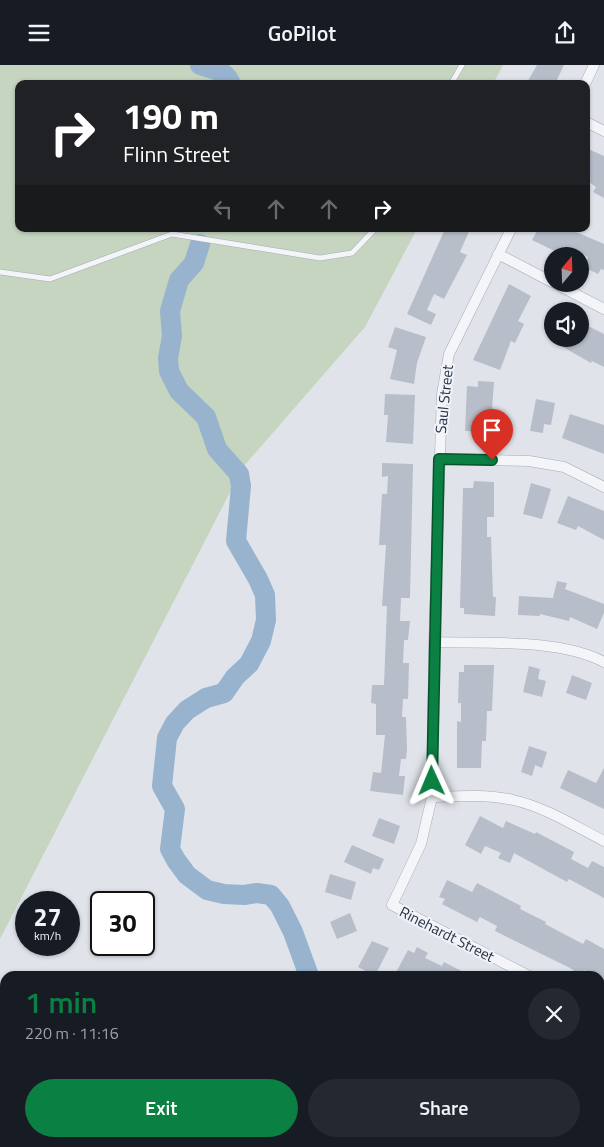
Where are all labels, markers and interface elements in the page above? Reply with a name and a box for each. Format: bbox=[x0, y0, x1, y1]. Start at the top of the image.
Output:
text: GoPilot bbox=[268, 16, 336, 50]
icon: menu bbox=[25, 19, 53, 47]
icon: share bbox=[551, 19, 579, 47]
text: 190 m bbox=[123, 89, 219, 143]
icon: right bbox=[40, 100, 105, 165]
text: Flinn Street bbox=[123, 137, 230, 171]
icon: left bbox=[209, 195, 237, 223]
icon: ahead bbox=[262, 195, 290, 223]
icon: ahead bbox=[315, 195, 343, 223]
icon: right bbox=[368, 195, 396, 223]
north arrow bbox=[544, 247, 589, 293]
map controls bbox=[544, 247, 589, 347]
button: sound bbox=[544, 302, 589, 347]
street label: Saul Street bbox=[429, 363, 459, 435]
pin bbox=[471, 409, 513, 460]
icon: arrive bbox=[478, 416, 506, 444]
position arrow bbox=[405, 754, 457, 806]
speed limit sign: 30 bbox=[90, 891, 155, 956]
text: 27 bbox=[33, 898, 62, 936]
street label: Rinehardt Street bbox=[395, 900, 499, 968]
text: km/h bbox=[34, 926, 61, 945]
text: 1 min bbox=[25, 979, 97, 1025]
button: close bbox=[528, 988, 580, 1040]
text: 220 m · 11:16 bbox=[25, 1021, 119, 1045]
button: Exit bbox=[25, 1079, 298, 1137]
button: Share bbox=[308, 1079, 580, 1137]

